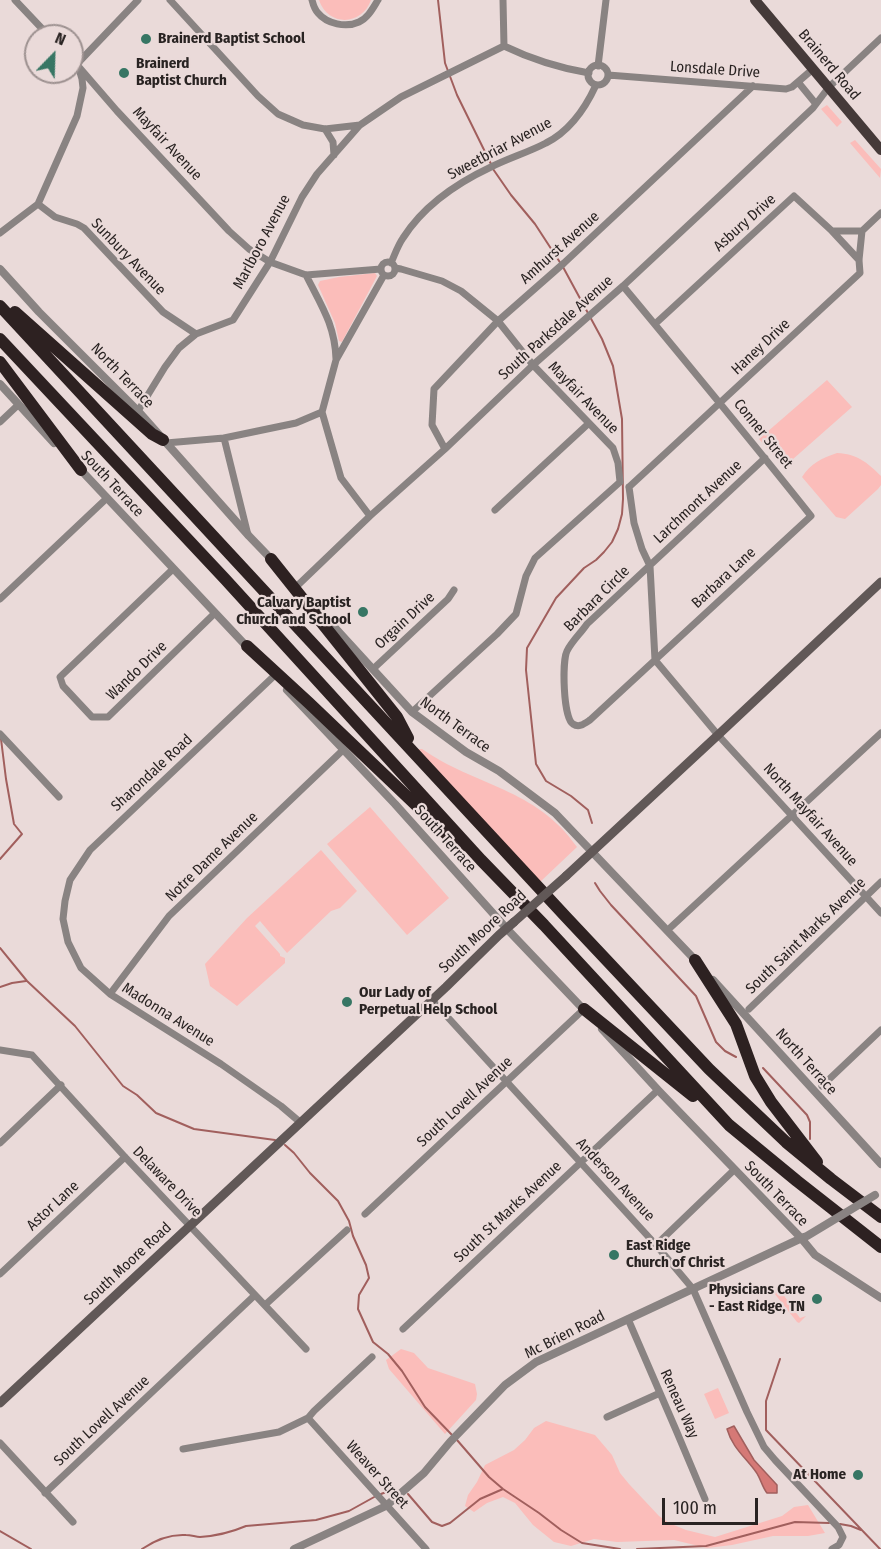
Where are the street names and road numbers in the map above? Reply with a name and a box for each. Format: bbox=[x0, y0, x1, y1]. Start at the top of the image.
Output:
street label: Brainerd Road bbox=[794, 26, 864, 104]
street label: Lonsdale Drive bbox=[669, 58, 761, 82]
street label: Mayfair Avenue bbox=[128, 104, 206, 184]
street label: Sweetbriar Avenue bbox=[445, 114, 555, 184]
street label: Asbury Drive bbox=[710, 190, 780, 256]
street label: Marlboro Avenue bbox=[230, 192, 294, 292]
street label: Amhurst Avenue bbox=[517, 208, 603, 288]
street label: Sunbury Avenue bbox=[87, 215, 169, 299]
street label: South Parksdale Avenue bbox=[495, 272, 617, 384]
street label: Haney Drive bbox=[728, 315, 794, 379]
street label: North Terrace bbox=[87, 340, 157, 412]
street label: Mayfair Avenue bbox=[544, 358, 622, 438]
street label: Conner Street bbox=[730, 396, 796, 472]
street label: South Terrace bbox=[77, 447, 147, 521]
street label: Larchmont Avenue bbox=[650, 457, 746, 547]
street label: Barbara Lane bbox=[688, 544, 760, 612]
street label: Barbara Circle bbox=[560, 562, 634, 636]
street label: Orgain Drive bbox=[371, 589, 439, 653]
street label: Wando Drive bbox=[103, 638, 171, 704]
street label: North Terrace bbox=[416, 693, 494, 757]
street label: Sharondale Road bbox=[108, 731, 196, 815]
street label: North Mayfair Avenue bbox=[759, 760, 861, 870]
street label: South Terrace bbox=[410, 802, 480, 876]
street label: Notre Dame Avenue bbox=[162, 808, 262, 906]
street label: South Saint Marks Avenue bbox=[742, 874, 870, 998]
street label: South Moore Road bbox=[436, 887, 530, 977]
street label: Madonna Avenue bbox=[118, 979, 218, 1051]
street label: North Terrace bbox=[772, 1025, 840, 1099]
street label: South Lovell Avenue bbox=[413, 1053, 517, 1151]
street label: Anderson Avenue bbox=[572, 1135, 658, 1225]
street label: Delaware Drive bbox=[129, 1143, 205, 1221]
street label: South St Marks Avenue bbox=[450, 1157, 566, 1267]
street label: South Terrace bbox=[740, 1158, 812, 1230]
street label: Astor Lane bbox=[23, 1177, 83, 1235]
street label: South Moore Road bbox=[81, 1219, 175, 1309]
street label: Mc Brien Road bbox=[522, 1307, 608, 1363]
street label: Reneau Way bbox=[656, 1367, 702, 1441]
street label: South Lovell Avenue bbox=[50, 1372, 154, 1470]
street label: Weaver Street bbox=[342, 1437, 412, 1513]

